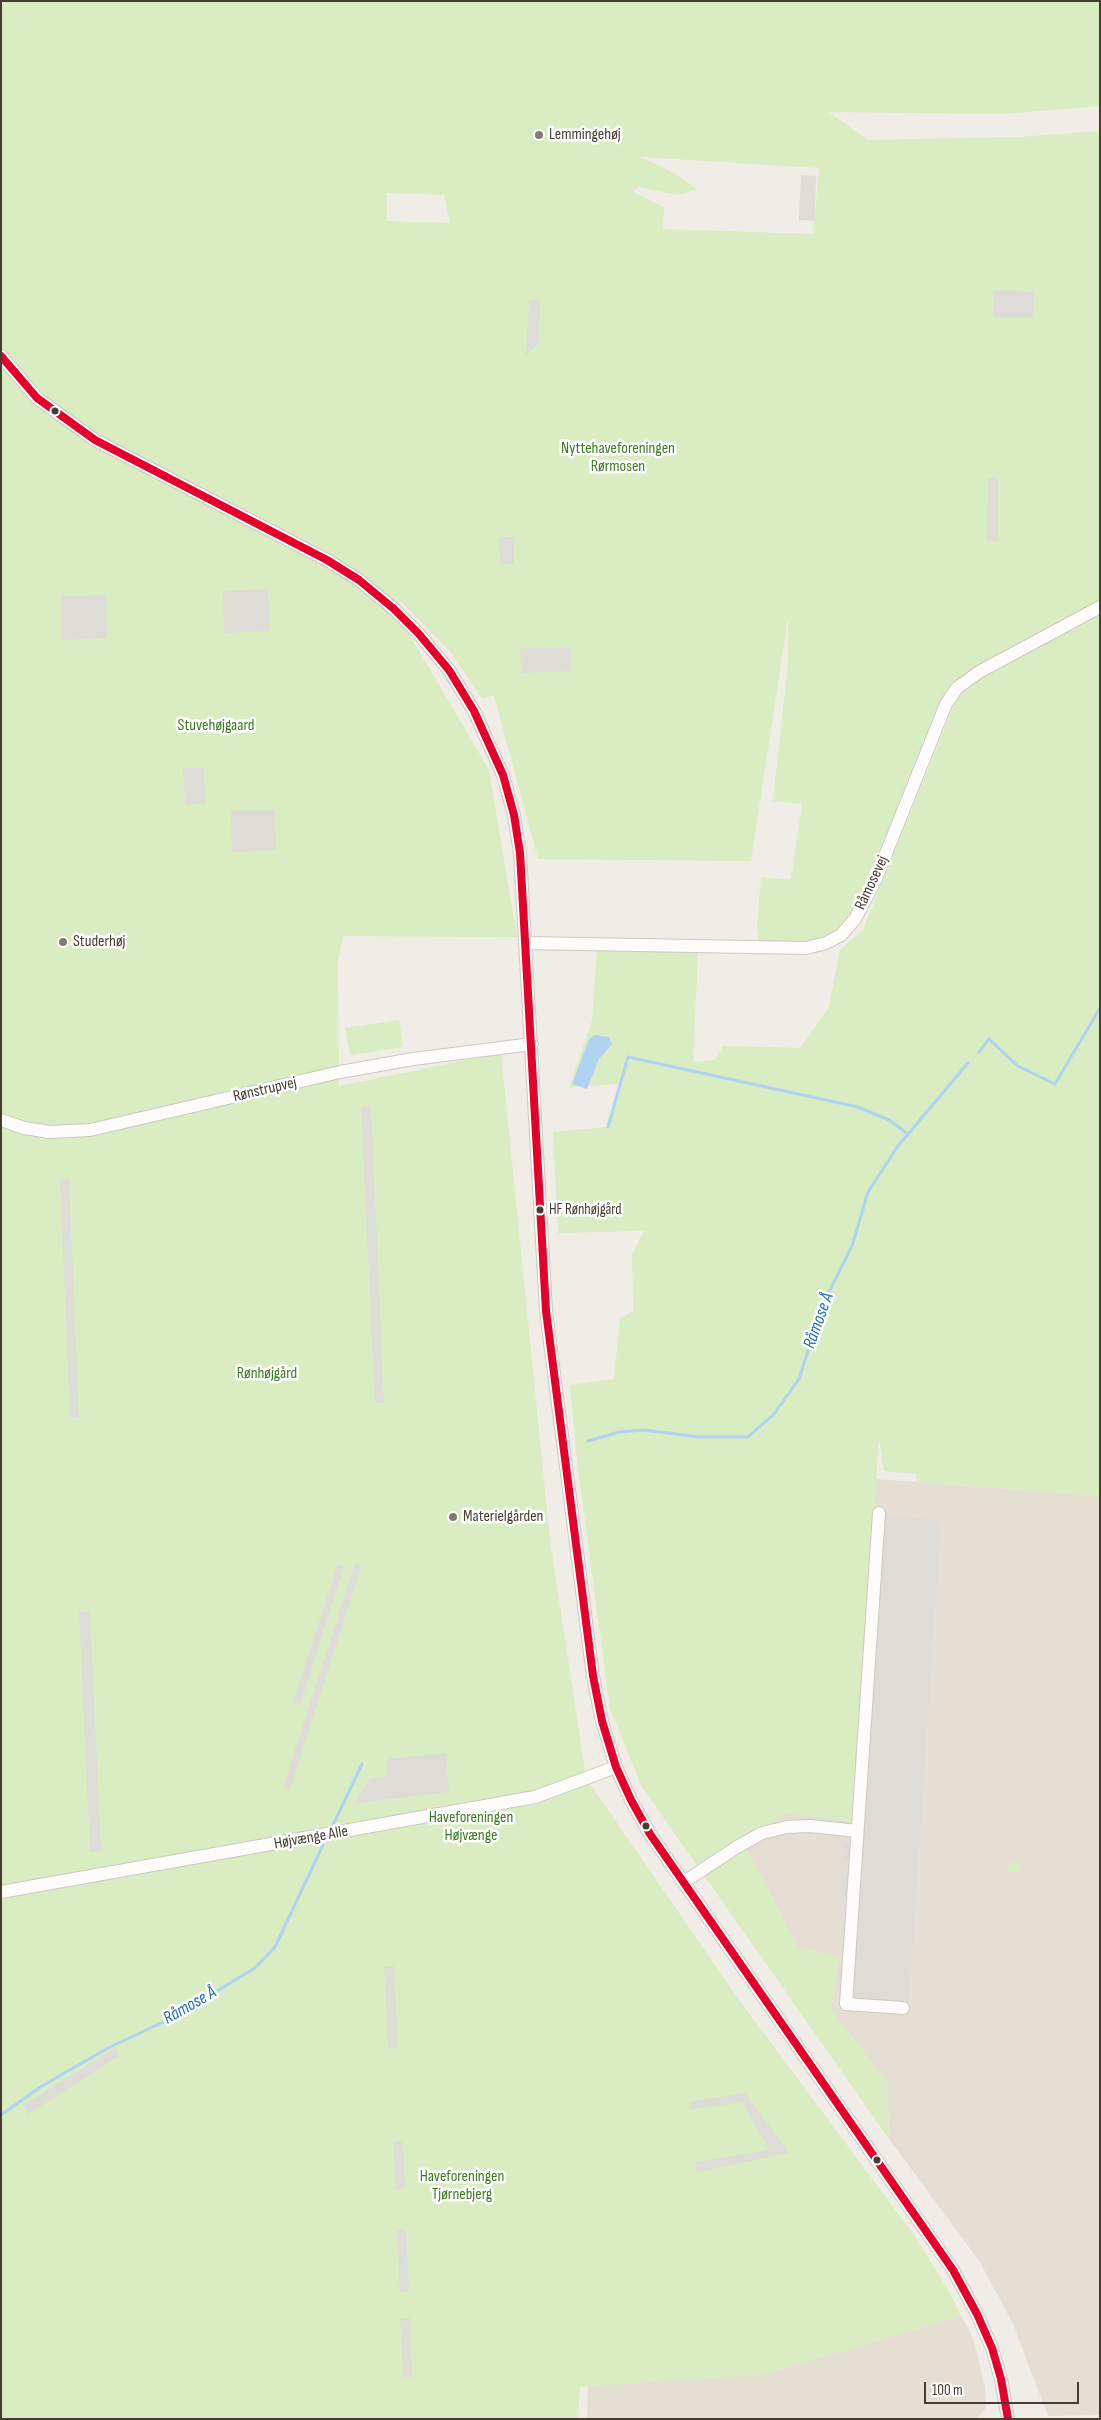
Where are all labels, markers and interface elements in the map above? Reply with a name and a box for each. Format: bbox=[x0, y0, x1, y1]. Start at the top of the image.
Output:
place label: Lemmingehøj bbox=[549, 125, 621, 145]
marker: Lemmingehøj bbox=[533, 129, 545, 141]
unlabelled marker bbox=[50, 406, 60, 416]
park label: Nyttehaveforeningen Rørmosen bbox=[561, 439, 675, 477]
park label: Stuvehøjgaard bbox=[178, 716, 254, 736]
street label: Råmosevej bbox=[851, 853, 893, 913]
place label: Studerhøj bbox=[73, 932, 125, 952]
marker: Studerhøj bbox=[57, 936, 69, 948]
street label: Rønstrupvej bbox=[231, 1073, 299, 1107]
place label: HF Rønhøjgård bbox=[549, 1201, 622, 1219]
marker: HF Rønhøjgård bbox=[535, 1205, 545, 1215]
water label: Råmose Å bbox=[799, 1290, 839, 1352]
park label: Rønhøjgård bbox=[237, 1364, 297, 1384]
place label: Materielgården bbox=[463, 1507, 543, 1527]
marker: Materielgården bbox=[447, 1511, 459, 1523]
park label: Haveforeningen Højvænge bbox=[429, 1808, 513, 1846]
unlabelled marker bbox=[641, 1821, 651, 1831]
street label: Højvænge Alle bbox=[273, 1822, 349, 1854]
water label: Råmose Å bbox=[160, 1982, 220, 2030]
unlabelled marker bbox=[872, 2155, 882, 2165]
park label: Haveforeningen Tjørnebjerg bbox=[420, 2167, 504, 2205]
scale bar bbox=[926, 2372, 1081, 2404]
text: 100 m bbox=[932, 2381, 963, 2400]

